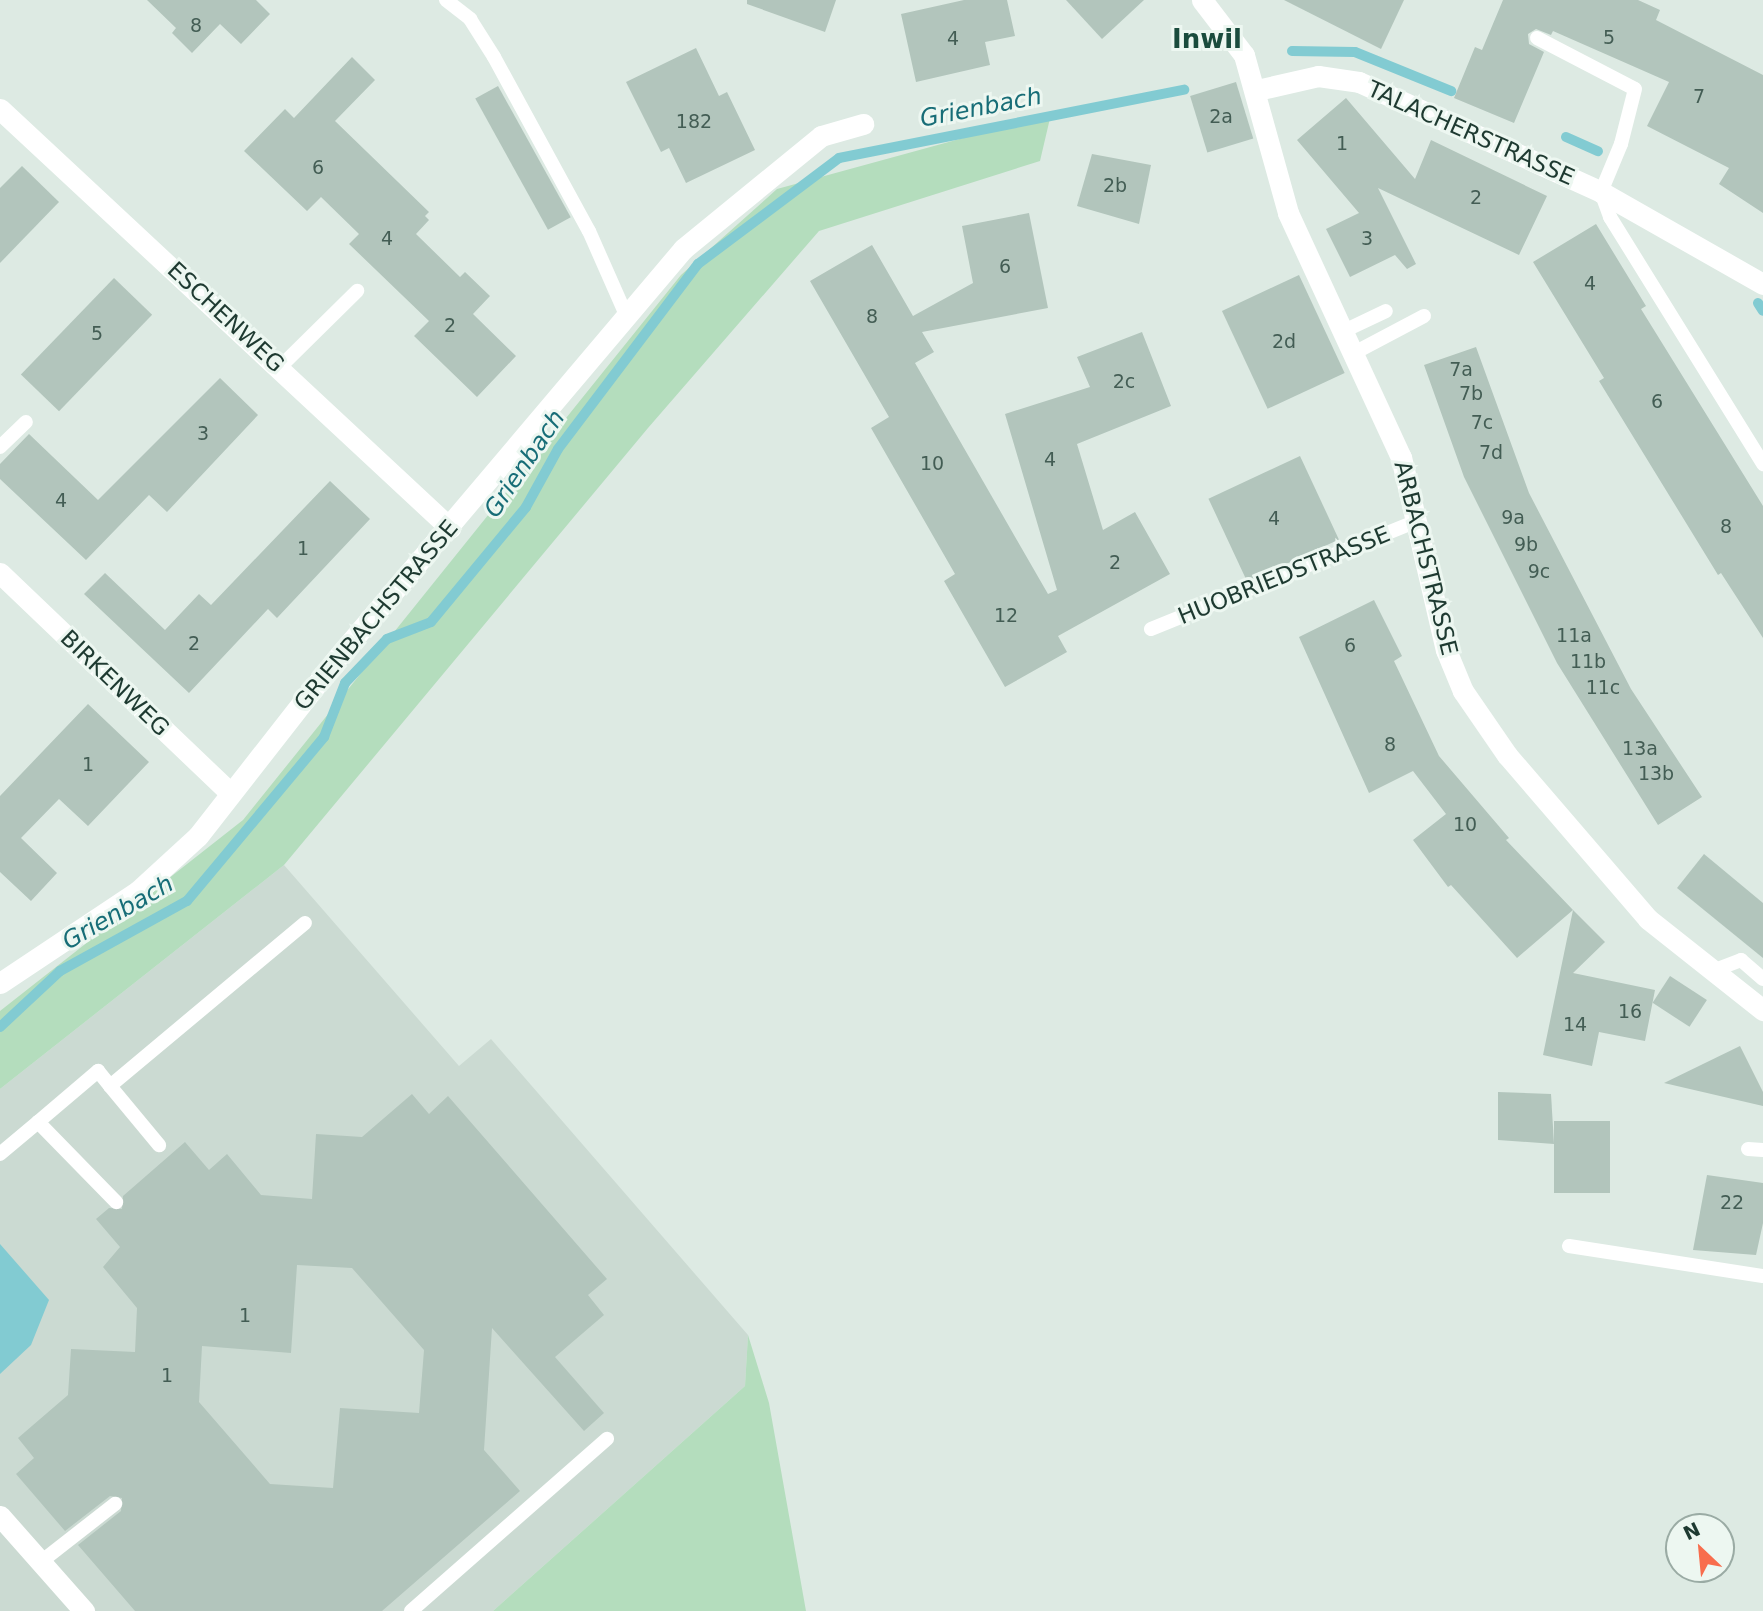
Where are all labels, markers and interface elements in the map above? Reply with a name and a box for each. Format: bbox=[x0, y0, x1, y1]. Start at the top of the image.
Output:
house number: 8 bbox=[190, 15, 202, 37]
district label: Inwil bbox=[1172, 24, 1242, 56]
house number: 5 bbox=[1603, 27, 1615, 49]
house number: 4 bbox=[947, 28, 959, 50]
street label: TALACHERSTRASSE bbox=[1363, 75, 1579, 191]
water label: Grienbach bbox=[918, 82, 1044, 134]
house number: 7 bbox=[1693, 86, 1705, 108]
house number: 2a bbox=[1209, 106, 1233, 128]
house number: 182 bbox=[676, 111, 712, 133]
house number: 1 bbox=[1336, 133, 1348, 155]
house number: 6 bbox=[312, 157, 324, 179]
house number: 2b bbox=[1103, 175, 1127, 197]
house number: 2 bbox=[1470, 187, 1482, 209]
house number: 4 bbox=[381, 228, 393, 250]
house number: 3 bbox=[1361, 228, 1373, 250]
street label: ESCHENWEG bbox=[162, 256, 290, 378]
house number: 6 bbox=[999, 256, 1011, 278]
house number: 4 bbox=[1584, 273, 1596, 295]
house number: 8 bbox=[866, 306, 878, 328]
house number: 2 bbox=[444, 315, 456, 337]
house number: 5 bbox=[91, 323, 103, 345]
house number: 2d bbox=[1272, 331, 1296, 353]
house number: 7a bbox=[1449, 359, 1473, 381]
house number: 2c bbox=[1113, 371, 1135, 393]
house number: 7b bbox=[1459, 383, 1483, 405]
house number: 6 bbox=[1651, 391, 1663, 413]
water label: Grienbach bbox=[479, 405, 571, 523]
house number: 7c bbox=[1471, 412, 1493, 434]
house number: 3 bbox=[197, 423, 209, 445]
house number: 7d bbox=[1479, 442, 1503, 464]
house number: 4 bbox=[1044, 449, 1056, 471]
house number: 10 bbox=[920, 453, 944, 475]
street label: ARBACHSTRASSE bbox=[1388, 458, 1464, 658]
house number: 4 bbox=[55, 490, 67, 512]
house number: 9a bbox=[1501, 507, 1525, 529]
house number: 4 bbox=[1268, 508, 1280, 530]
street label: GRIENBACHSTRASSE bbox=[288, 514, 464, 716]
house number: 8 bbox=[1720, 516, 1732, 538]
street label: HUOBRIEDSTRASSE bbox=[1174, 520, 1394, 630]
house number: 9b bbox=[1514, 534, 1538, 556]
house number: 1 bbox=[297, 538, 309, 560]
house number: 2 bbox=[1109, 552, 1121, 574]
house number: 9c bbox=[1528, 561, 1550, 583]
house number: 12 bbox=[994, 605, 1018, 627]
street label: BIRKENWEG bbox=[55, 624, 175, 742]
house number: 11a bbox=[1556, 625, 1592, 647]
house number: 2 bbox=[188, 633, 200, 655]
house number: 6 bbox=[1344, 635, 1356, 657]
house number: 11b bbox=[1570, 651, 1606, 673]
house number: 11c bbox=[1586, 677, 1620, 699]
house number: 8 bbox=[1384, 734, 1396, 756]
house number: 13a bbox=[1622, 738, 1658, 760]
house number: 1 bbox=[82, 754, 94, 776]
house number: 13b bbox=[1638, 763, 1674, 785]
house number: 10 bbox=[1453, 814, 1477, 836]
water label: Grienbach bbox=[57, 870, 179, 956]
house number: 16 bbox=[1618, 1001, 1642, 1023]
house number: 14 bbox=[1563, 1014, 1587, 1036]
house number: 22 bbox=[1720, 1192, 1744, 1214]
house number: 1 bbox=[239, 1305, 251, 1327]
house number: 1 bbox=[161, 1365, 173, 1387]
north arrow bbox=[1665, 1513, 1735, 1583]
text: N bbox=[1680, 1518, 1704, 1544]

